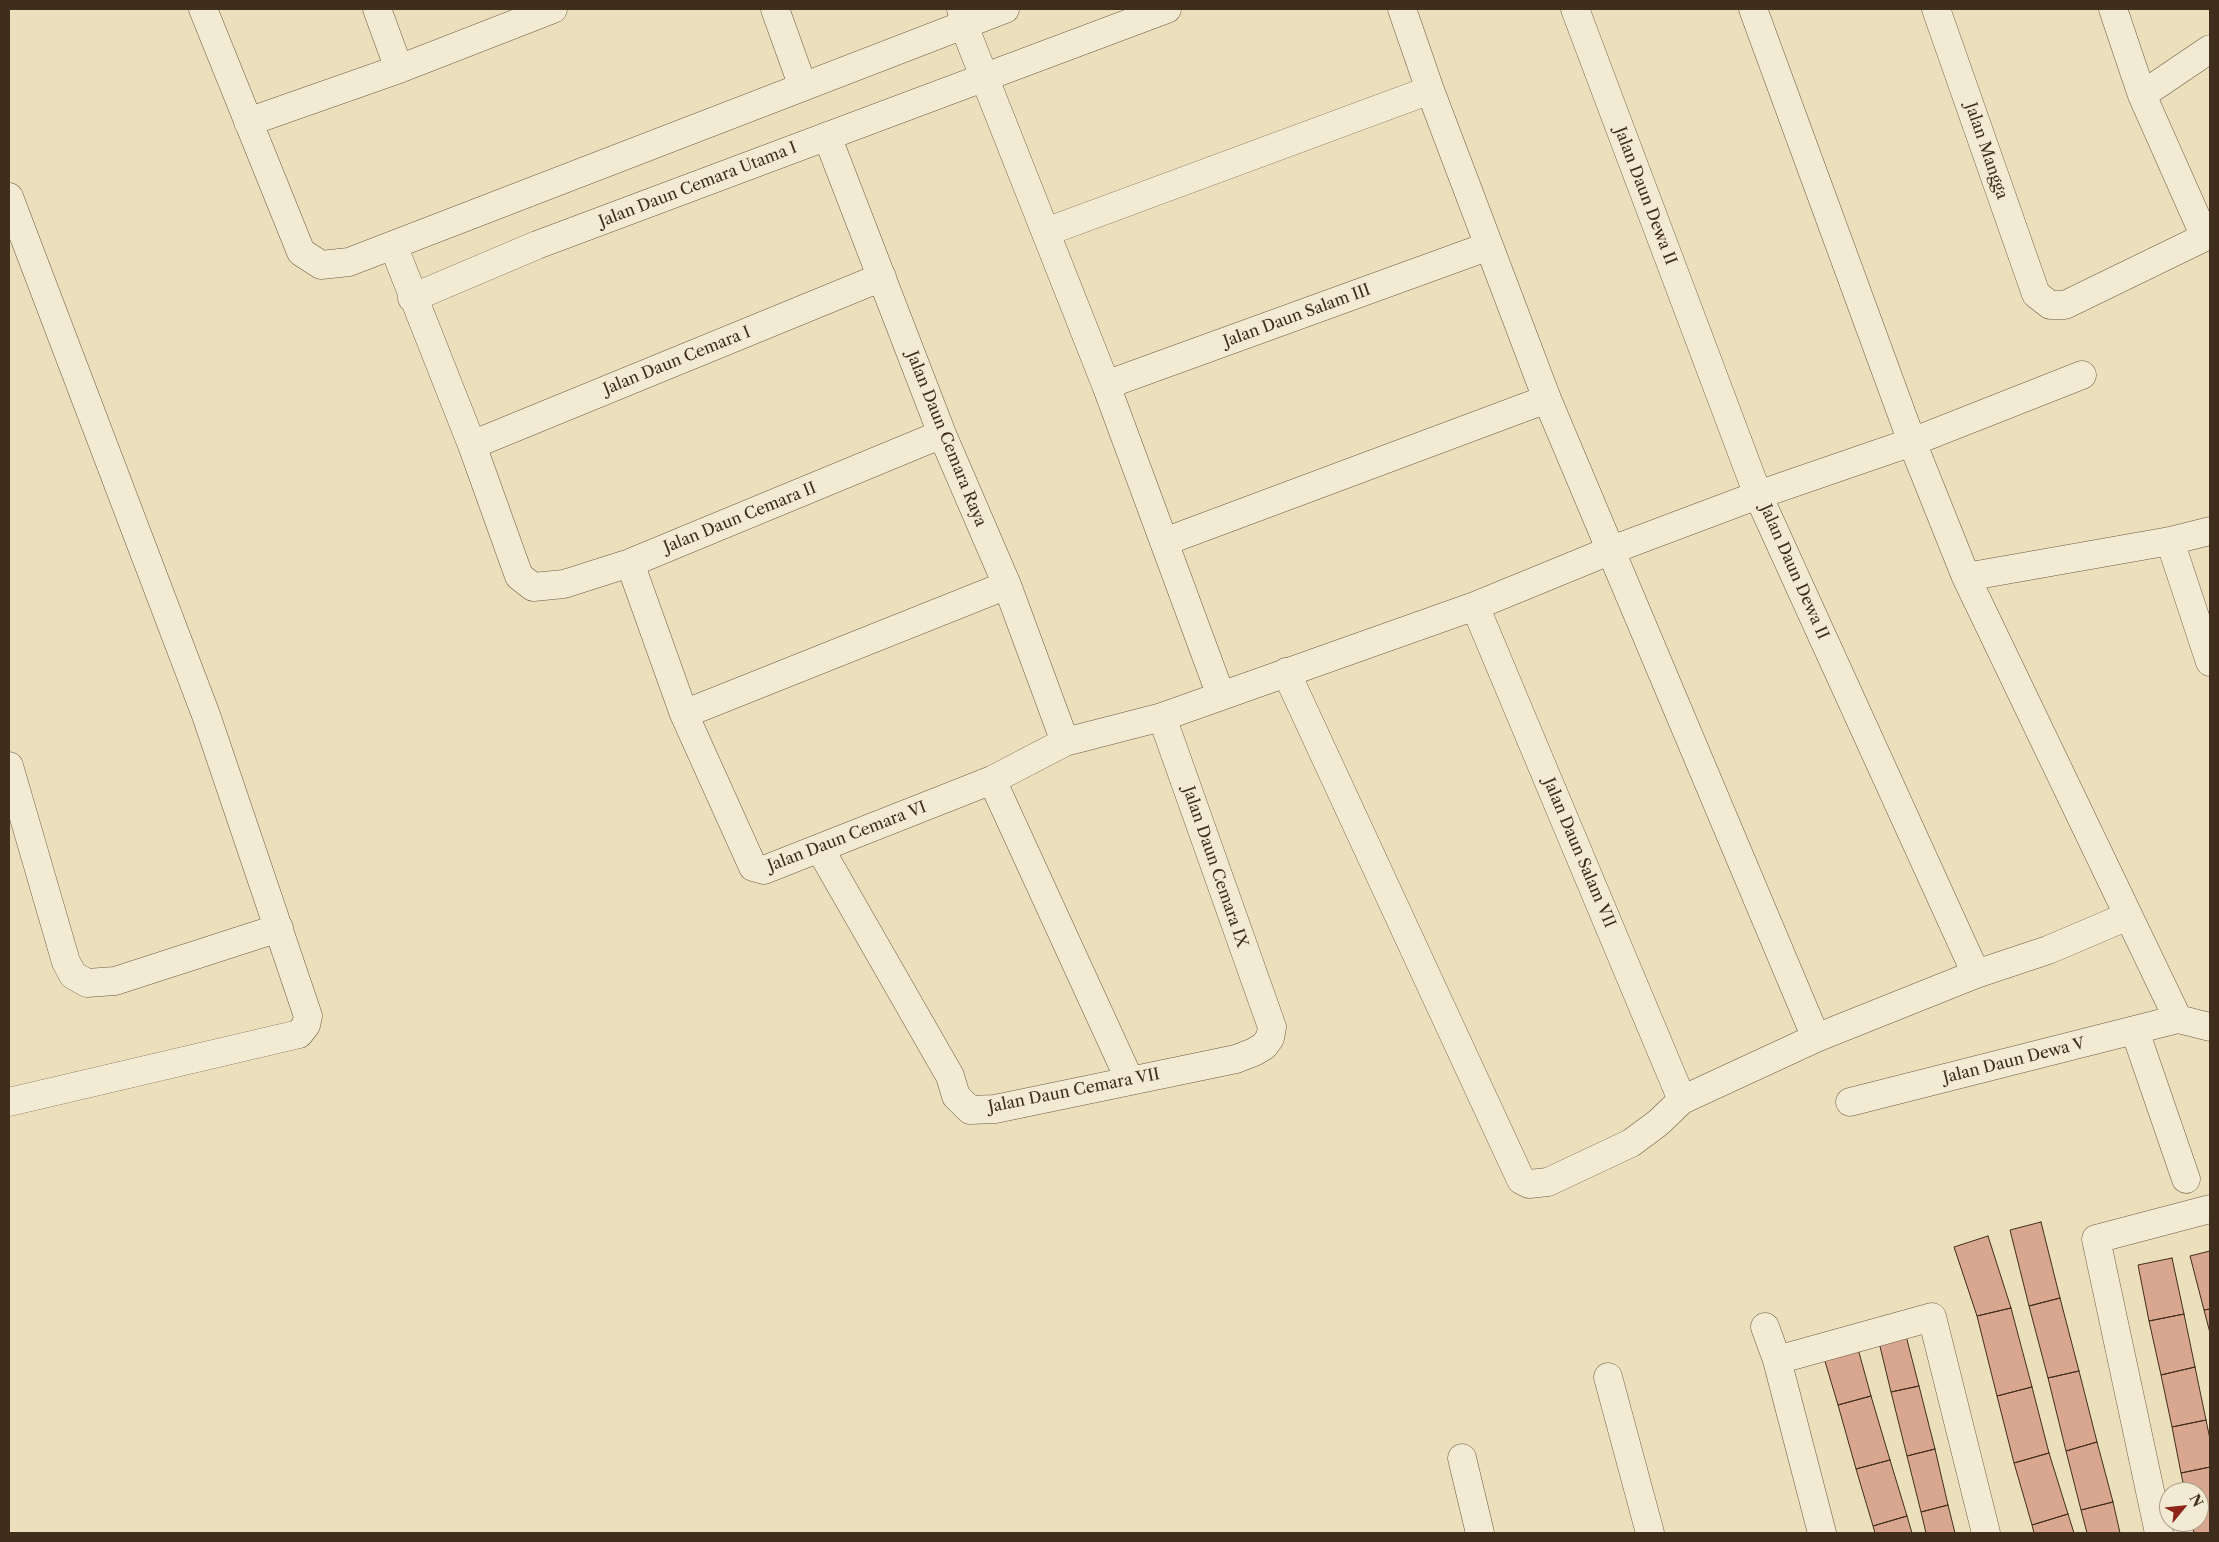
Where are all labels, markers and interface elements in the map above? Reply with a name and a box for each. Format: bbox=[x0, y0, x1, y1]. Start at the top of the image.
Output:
street label: Jalan Mangga bbox=[1960, 100, 2012, 202]
street label: Jalan Daun Dewa II bbox=[1610, 124, 1680, 268]
street label: Jalan Daun Cemara Utama I bbox=[596, 138, 800, 232]
street label: Jalan Daun Salam III bbox=[1221, 280, 1373, 352]
street label: Jalan Daun Cemara I bbox=[601, 323, 753, 399]
street label: Jalan Daun Cemara Raya bbox=[902, 348, 990, 530]
street label: Jalan Daun Cemara II bbox=[661, 479, 819, 557]
street label: Jalan Daun Dewa II bbox=[1756, 501, 1832, 643]
street label: Jalan Daun Salam VII bbox=[1539, 775, 1619, 931]
street label: Jalan Daun Cemara IX bbox=[1178, 784, 1252, 950]
street label: Jalan Daun Cemara VI bbox=[765, 798, 929, 876]
street label: Jalan Daun Dewa V bbox=[1941, 1034, 2087, 1088]
street label: Jalan Daun Cemara VII bbox=[987, 1065, 1161, 1117]
north arrow bbox=[2159, 1482, 2209, 1532]
text: N bbox=[2186, 1491, 2207, 1510]

